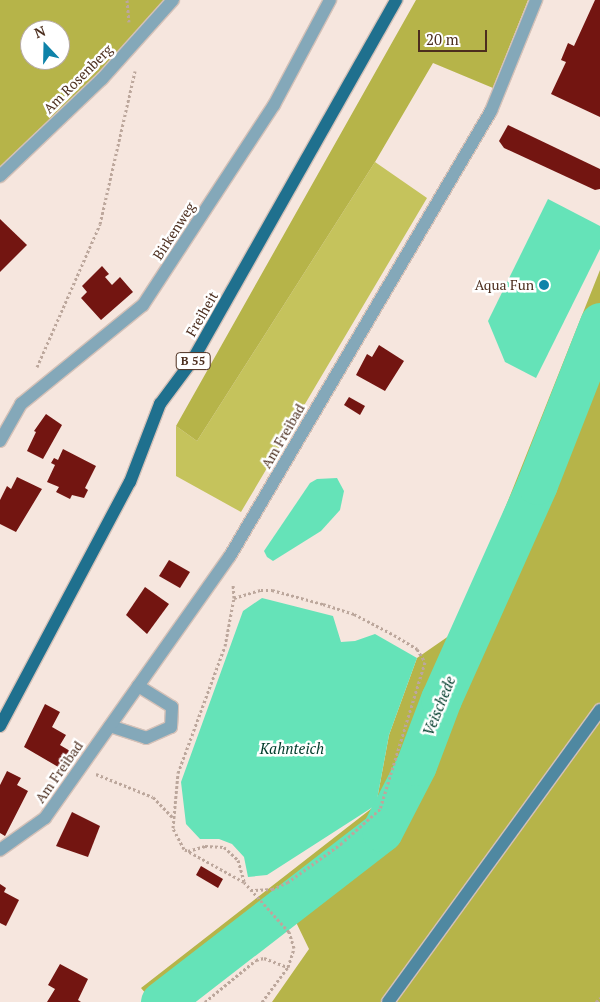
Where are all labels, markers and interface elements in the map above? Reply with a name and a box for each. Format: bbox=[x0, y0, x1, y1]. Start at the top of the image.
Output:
north arrow bbox=[20, 20, 70, 70]
scale bar bbox=[420, 20, 489, 52]
text: N bbox=[31, 21, 48, 42]
text: 20 m bbox=[426, 29, 459, 49]
street label: Am Rosenberg bbox=[40, 41, 116, 117]
street label: Birkenweg bbox=[149, 199, 199, 263]
place label: Aqua Fun bbox=[475, 277, 534, 293]
marker: Aqua Fun bbox=[538, 279, 550, 291]
street label: Freiheit bbox=[182, 289, 222, 339]
road number: B 55 bbox=[176, 352, 210, 371]
street label: Am Freibad bbox=[258, 401, 308, 471]
water label: Veischede bbox=[419, 674, 459, 738]
street label: Am Freibad bbox=[32, 738, 86, 806]
water label: Kahnteich bbox=[260, 740, 324, 758]

